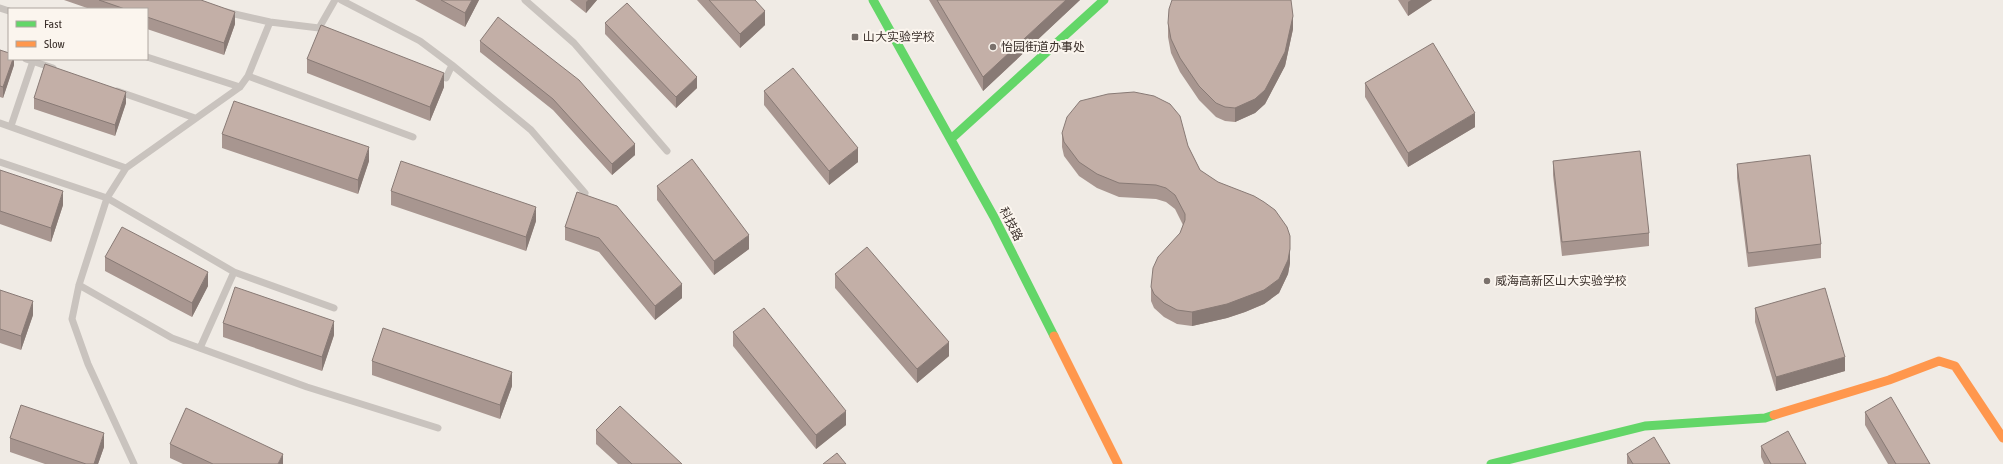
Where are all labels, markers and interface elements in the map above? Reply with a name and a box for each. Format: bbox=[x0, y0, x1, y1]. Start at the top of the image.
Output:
legend bbox=[8, 8, 148, 60]
text: Fast bbox=[44, 17, 62, 31]
place label: 山大实验学校 bbox=[863, 30, 935, 44]
marker: 山大实验学校 bbox=[850, 32, 860, 42]
text: Slow bbox=[44, 37, 65, 51]
place label: 怡园街道办事处 bbox=[1001, 40, 1085, 54]
marker: 怡园街道办事处 bbox=[988, 42, 998, 52]
street label: 科技路 bbox=[997, 205, 1025, 243]
place label: 威海高新区山大实验学校 bbox=[1495, 274, 1627, 288]
marker: 威海高新区山大实验学校 bbox=[1482, 276, 1492, 286]

